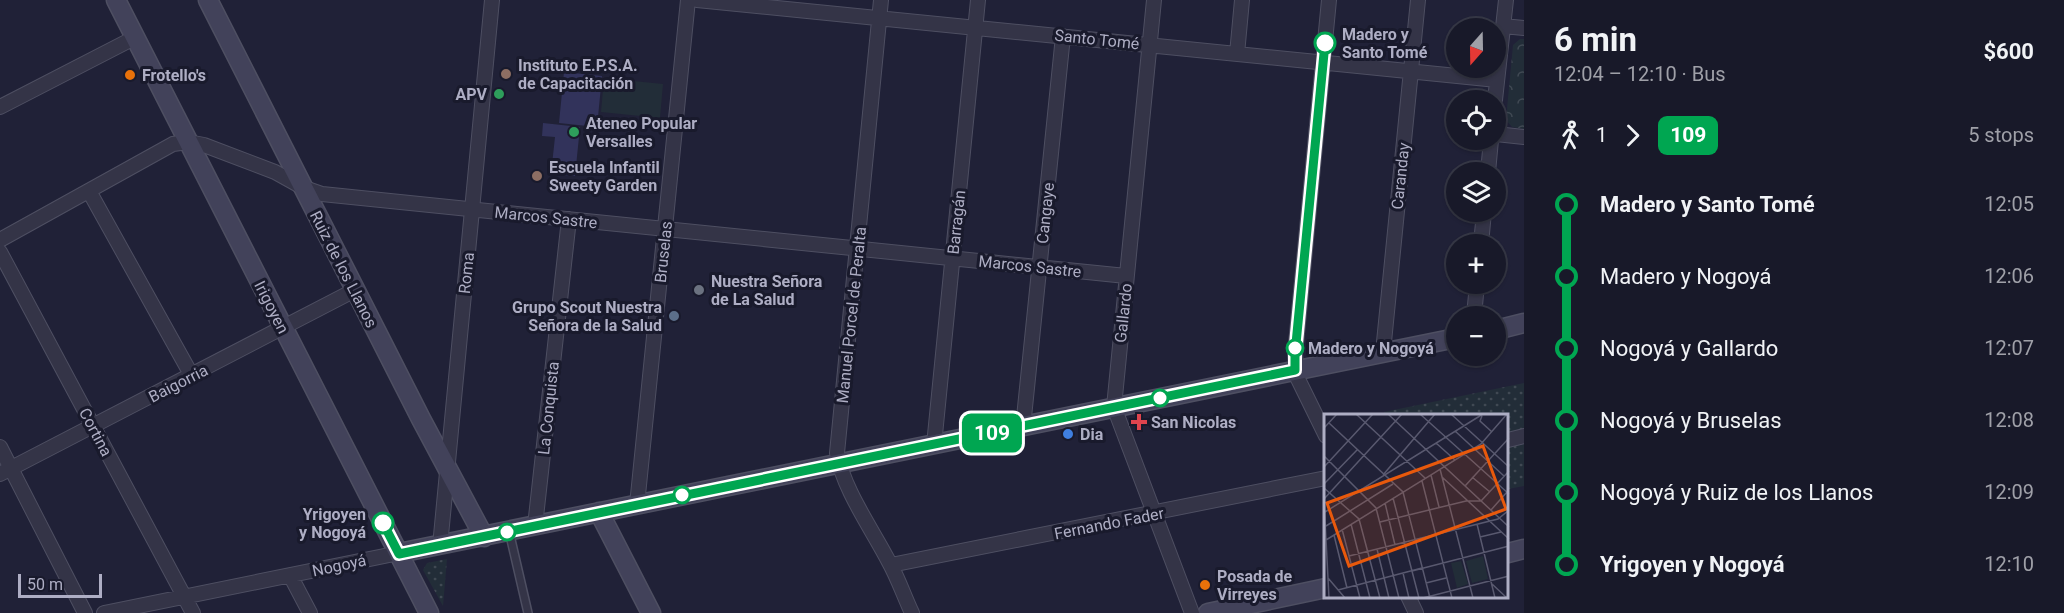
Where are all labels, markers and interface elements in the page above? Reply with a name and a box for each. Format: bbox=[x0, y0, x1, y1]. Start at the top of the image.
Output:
north arrow bbox=[1446, 18, 1506, 78]
map controls bbox=[1446, 18, 1506, 366]
text: 6 min bbox=[1554, 20, 1637, 59]
place label: Madero y Santo Tomé bbox=[1342, 25, 1428, 62]
street label: Santo Tomé bbox=[1054, 26, 1140, 53]
marker: Madero y Santo Tomé bbox=[1314, 32, 1336, 54]
text: $600 bbox=[1984, 39, 2034, 64]
place label: Instituto E.P.S.A. de Capacitación bbox=[518, 56, 638, 93]
text: 12:04 – 12:10 · Bus bbox=[1554, 62, 1726, 86]
place label: Frotello's bbox=[142, 66, 206, 85]
marker: Instituto E.P.S.A. de Capacitación bbox=[499, 67, 513, 81]
marker: Frotello's bbox=[123, 68, 137, 82]
place label: APV bbox=[455, 85, 488, 104]
marker: APV bbox=[492, 87, 506, 101]
button: locate bbox=[1446, 90, 1506, 150]
place label: Ateneo Popular Versalles bbox=[586, 114, 697, 151]
icon: walk bbox=[1554, 119, 1587, 152]
icon: forward bbox=[1616, 119, 1649, 152]
text: 1 bbox=[1596, 123, 1607, 147]
text: 109 bbox=[1670, 123, 1706, 147]
text: 5 stops bbox=[1968, 123, 2034, 147]
marker: Ateneo Popular Versalles bbox=[567, 125, 581, 139]
street label: Caranday bbox=[1388, 141, 1413, 210]
place label: Escuela Infantil Sweety Garden bbox=[549, 158, 660, 195]
button: layers bbox=[1446, 162, 1506, 222]
marker: Escuela Infantil Sweety Garden bbox=[530, 169, 544, 183]
street label: Cangaye bbox=[1033, 181, 1058, 245]
street label: Barragán bbox=[944, 189, 969, 255]
text: Madero y Santo Tomé bbox=[1600, 192, 1815, 217]
text: 12:05 bbox=[1984, 192, 2034, 216]
street label: Marcos Sastre bbox=[494, 203, 598, 232]
street label: Ruiz de los Llanos bbox=[306, 208, 381, 331]
street label: Bruselas bbox=[651, 220, 676, 284]
street label: Manuel Porcel de Peralta bbox=[833, 226, 870, 404]
button: + bbox=[1446, 234, 1506, 294]
street label: Roma bbox=[455, 251, 478, 295]
street label: Marcos Sastre bbox=[978, 252, 1082, 281]
text: Madero y Nogoyá bbox=[1600, 264, 1772, 289]
text: 12:06 bbox=[1984, 264, 2034, 288]
place label: Nuestra Señora de La Salud bbox=[711, 272, 823, 309]
street label: Irigoyen bbox=[250, 278, 293, 337]
street label: Gallardo bbox=[1111, 282, 1136, 344]
marker: Nuestra Señora de La Salud bbox=[692, 283, 706, 297]
place label: Grupo Scout Nuestra Señora de la Salud bbox=[512, 298, 662, 335]
button: − bbox=[1446, 306, 1506, 366]
marker: Grupo Scout Nuestra Señora de la Salud bbox=[667, 309, 681, 323]
text: Nogoyá y Gallardo bbox=[1600, 336, 1778, 361]
text: 12:07 bbox=[1984, 336, 2034, 360]
marker: Madero y Nogoyá bbox=[1286, 339, 1304, 357]
place label: Madero y Nogoyá bbox=[1308, 339, 1434, 358]
street label: Baigorria bbox=[145, 360, 211, 406]
street label: La Conquista bbox=[534, 360, 563, 456]
unlabelled marker bbox=[1151, 389, 1169, 407]
street label: Cortina bbox=[75, 405, 116, 460]
text: Nogoyá y Bruselas bbox=[1600, 408, 1782, 433]
text: 12:08 bbox=[1984, 408, 2034, 432]
place label: San Nicolas bbox=[1151, 413, 1236, 432]
line badge: 109 bbox=[958, 414, 1026, 452]
inset map bbox=[1324, 414, 1509, 598]
marker: San Nicolas bbox=[1132, 415, 1146, 429]
text: 109 bbox=[974, 421, 1010, 445]
place label: Dia bbox=[1080, 425, 1104, 444]
marker: Dia bbox=[1061, 427, 1075, 441]
text: Nogoyá y Ruiz de los Llanos bbox=[1600, 480, 1873, 505]
text: 12:09 bbox=[1984, 480, 2034, 504]
unlabelled marker bbox=[673, 486, 691, 504]
street label: Fernando Fader bbox=[1053, 503, 1166, 543]
place label: Yrigoyen y Nogoyá bbox=[299, 505, 366, 542]
marker: Yrigoyen y Nogoyá bbox=[372, 512, 394, 534]
unlabelled marker bbox=[498, 523, 516, 541]
street label: Nogoyá bbox=[310, 551, 368, 580]
text: Yrigoyen y Nogoyá bbox=[1600, 552, 1785, 577]
text: 12:10 bbox=[1984, 552, 2034, 576]
place label: Posada de Virreyes bbox=[1217, 567, 1293, 604]
scale bar bbox=[18, 571, 102, 598]
text: 50 m bbox=[27, 575, 63, 594]
marker: Posada de Virreyes bbox=[1198, 578, 1212, 592]

